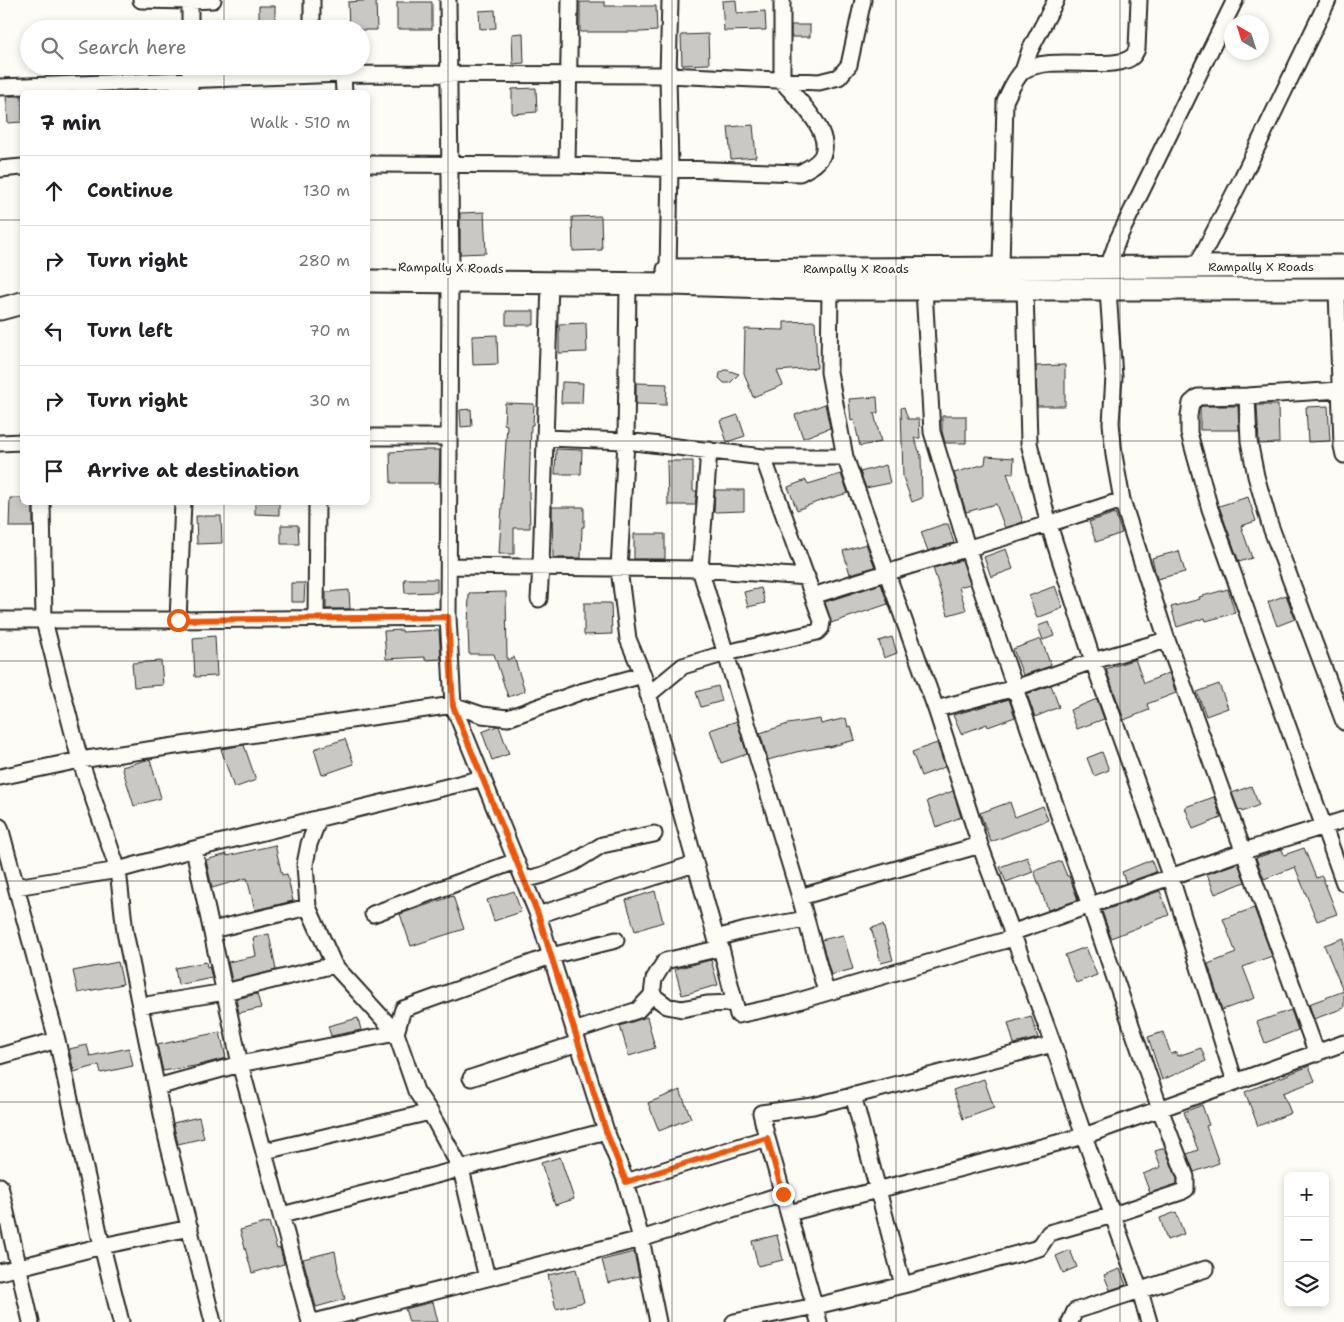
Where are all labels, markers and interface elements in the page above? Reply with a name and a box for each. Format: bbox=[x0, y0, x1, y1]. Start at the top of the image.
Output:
north arrow bbox=[1224, 15, 1269, 60]
search box bbox=[20, 20, 370, 75]
icon: search bbox=[38, 34, 66, 62]
text: Search here bbox=[78, 35, 187, 60]
text: 7 min bbox=[40, 109, 101, 137]
text: Walk · 510 m bbox=[250, 112, 350, 133]
icon: ahead bbox=[40, 177, 68, 205]
text: Continue bbox=[87, 178, 173, 203]
text: 130 m bbox=[303, 180, 350, 201]
icon: right bbox=[40, 247, 68, 275]
text: Turn right bbox=[87, 248, 188, 273]
text: 280 m bbox=[298, 250, 350, 271]
street label: Rampally X Roads bbox=[398, 259, 504, 277]
street label: Rampally X Roads bbox=[1208, 259, 1314, 275]
street label: Rampally X Roads bbox=[803, 261, 909, 277]
icon: left bbox=[40, 317, 68, 345]
text: Turn left bbox=[87, 318, 173, 343]
text: 70 m bbox=[309, 320, 350, 341]
icon: right bbox=[40, 387, 68, 415]
text: Turn right bbox=[87, 388, 188, 413]
text: 30 m bbox=[309, 390, 350, 411]
icon: arrive bbox=[40, 457, 68, 485]
text: Arrive at destination bbox=[87, 458, 299, 483]
route start bbox=[167, 609, 190, 632]
map controls bbox=[1284, 1172, 1329, 1307]
button: + bbox=[1284, 1172, 1329, 1217]
route end bbox=[772, 1183, 795, 1206]
button: − bbox=[1284, 1217, 1329, 1262]
button: layers bbox=[1284, 1262, 1329, 1307]

